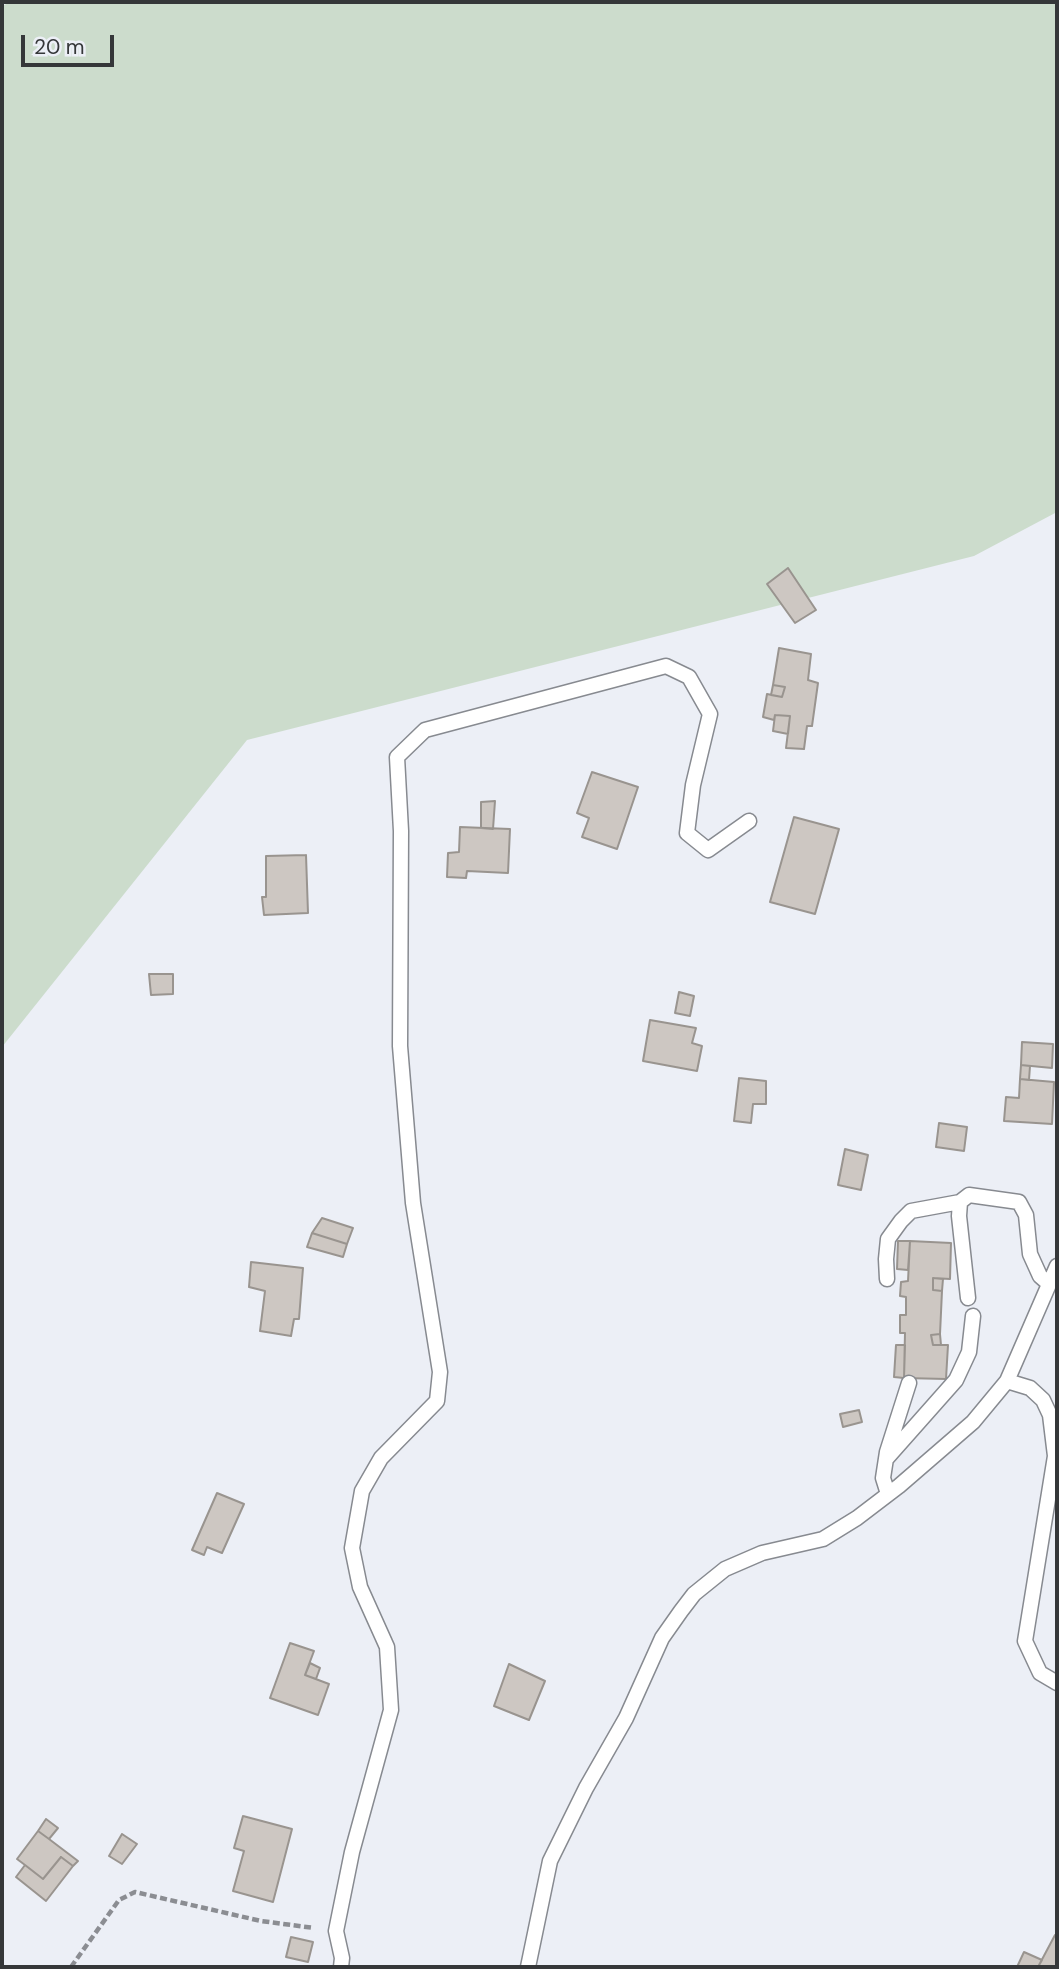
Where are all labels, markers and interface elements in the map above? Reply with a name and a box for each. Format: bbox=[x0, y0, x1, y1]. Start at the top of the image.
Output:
scale bar bbox=[24, 21, 117, 65]
text: 20 m bbox=[34, 33, 85, 61]

